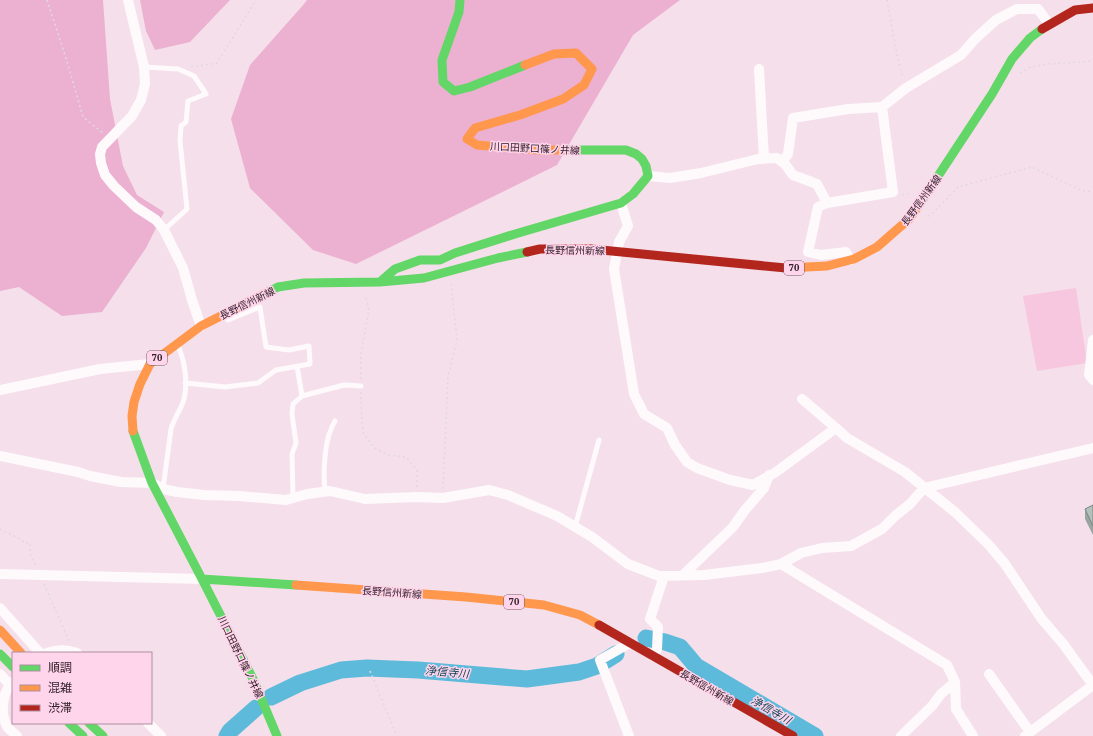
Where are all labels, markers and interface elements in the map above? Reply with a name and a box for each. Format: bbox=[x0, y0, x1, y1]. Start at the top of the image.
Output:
street label: 川口田野口篠ノ井線 bbox=[490, 140, 580, 157]
street label: 長野信州新線 bbox=[899, 172, 944, 228]
street label: 長野信州新線 bbox=[545, 243, 605, 258]
road number: 70 bbox=[784, 261, 804, 275]
street label: 長野信州新線 bbox=[217, 284, 277, 322]
road number: 70 bbox=[147, 351, 167, 365]
street label: 長野信州新線 bbox=[362, 584, 422, 601]
road number: 70 bbox=[504, 595, 524, 609]
street label: 川口田野口篠ノ井線 bbox=[215, 614, 266, 701]
legend bbox=[12, 652, 152, 724]
text: 順調 bbox=[48, 660, 72, 675]
water label: 浄信寺川 bbox=[424, 663, 471, 681]
street label: 長野信州新線 bbox=[678, 667, 736, 708]
text: 混雑 bbox=[48, 680, 72, 695]
water label: 浄信寺川 bbox=[748, 693, 794, 728]
text: 渋滞 bbox=[48, 700, 72, 715]

